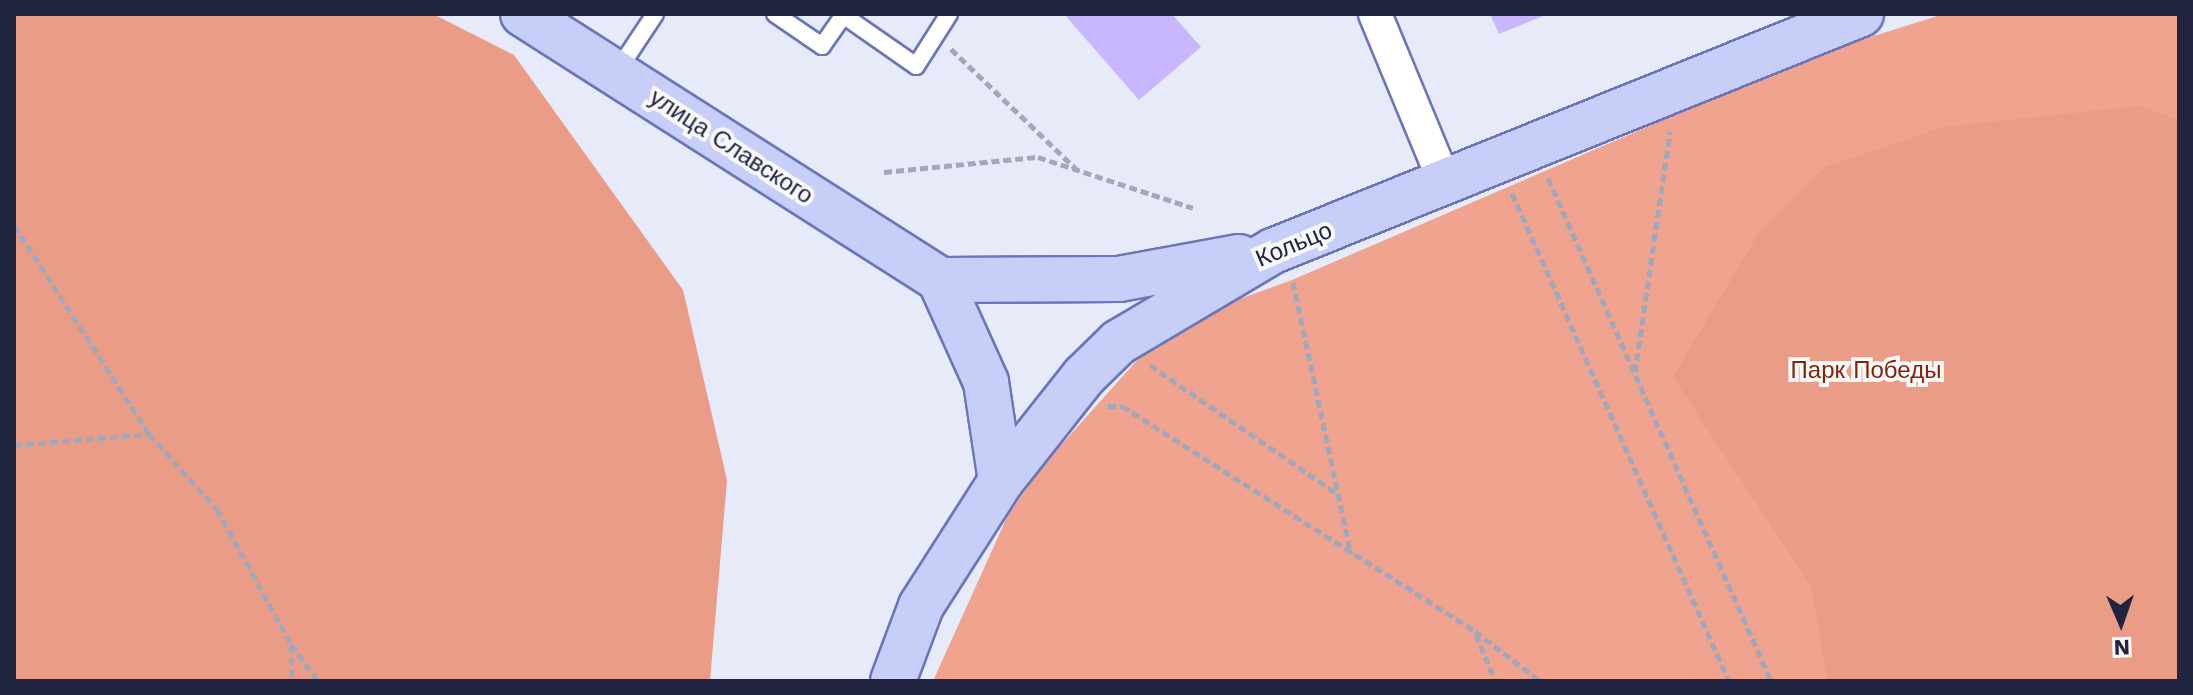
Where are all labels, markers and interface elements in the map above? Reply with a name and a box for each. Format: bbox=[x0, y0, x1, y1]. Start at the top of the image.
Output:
street label: улица Славского bbox=[644, 83, 818, 211]
street label: Кольцо bbox=[1251, 216, 1337, 274]
park label: Парк Победы bbox=[1791, 357, 1941, 385]
north arrow bbox=[2081, 583, 2161, 663]
text: N bbox=[2113, 635, 2130, 660]

